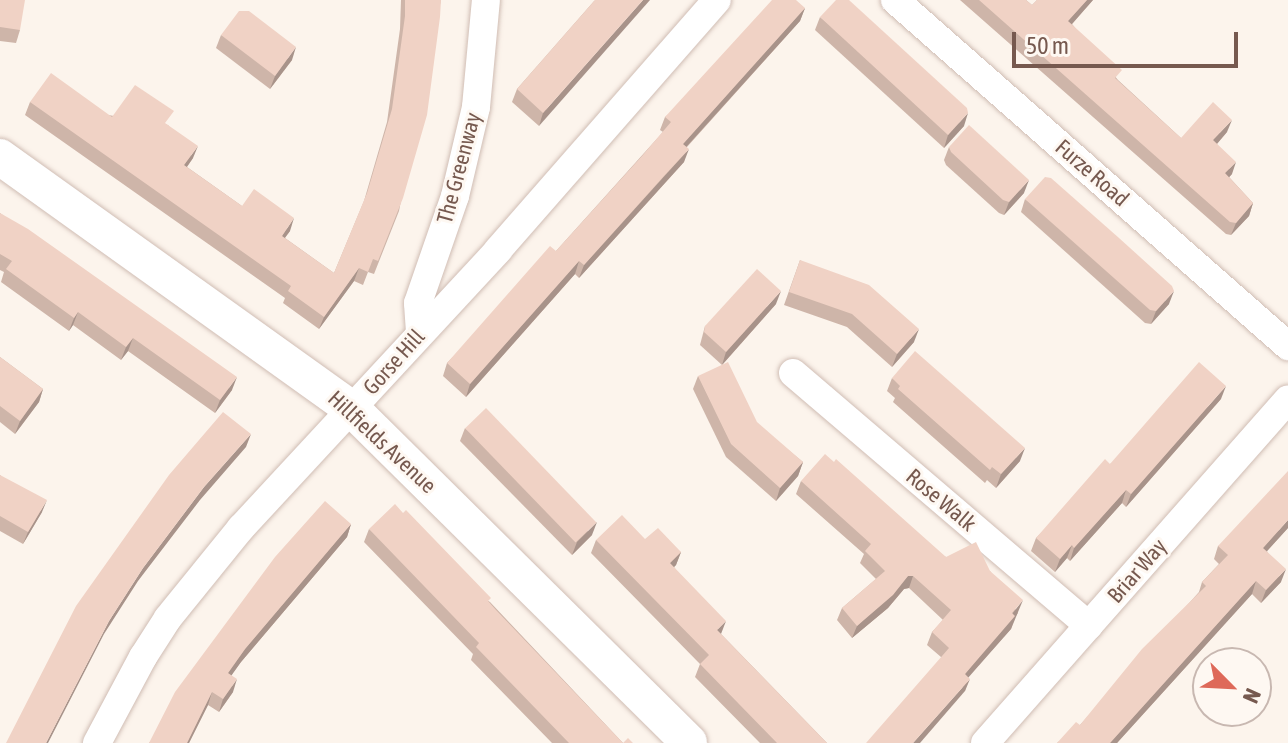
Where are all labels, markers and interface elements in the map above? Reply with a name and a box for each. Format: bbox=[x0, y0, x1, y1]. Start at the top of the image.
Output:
scale bar bbox=[1016, 16, 1242, 66]
text: 50 m bbox=[1026, 32, 1069, 59]
street label: The Greenway bbox=[432, 110, 486, 226]
street label: Furze Road bbox=[1050, 134, 1134, 212]
street label: Gorse Hill bbox=[358, 324, 430, 400]
street label: Hillfields Avenue bbox=[322, 385, 442, 499]
street label: Rose Walk bbox=[901, 463, 981, 537]
street label: Briar Way bbox=[1102, 534, 1172, 608]
north arrow bbox=[1192, 647, 1272, 727]
text: N bbox=[1238, 685, 1267, 707]

